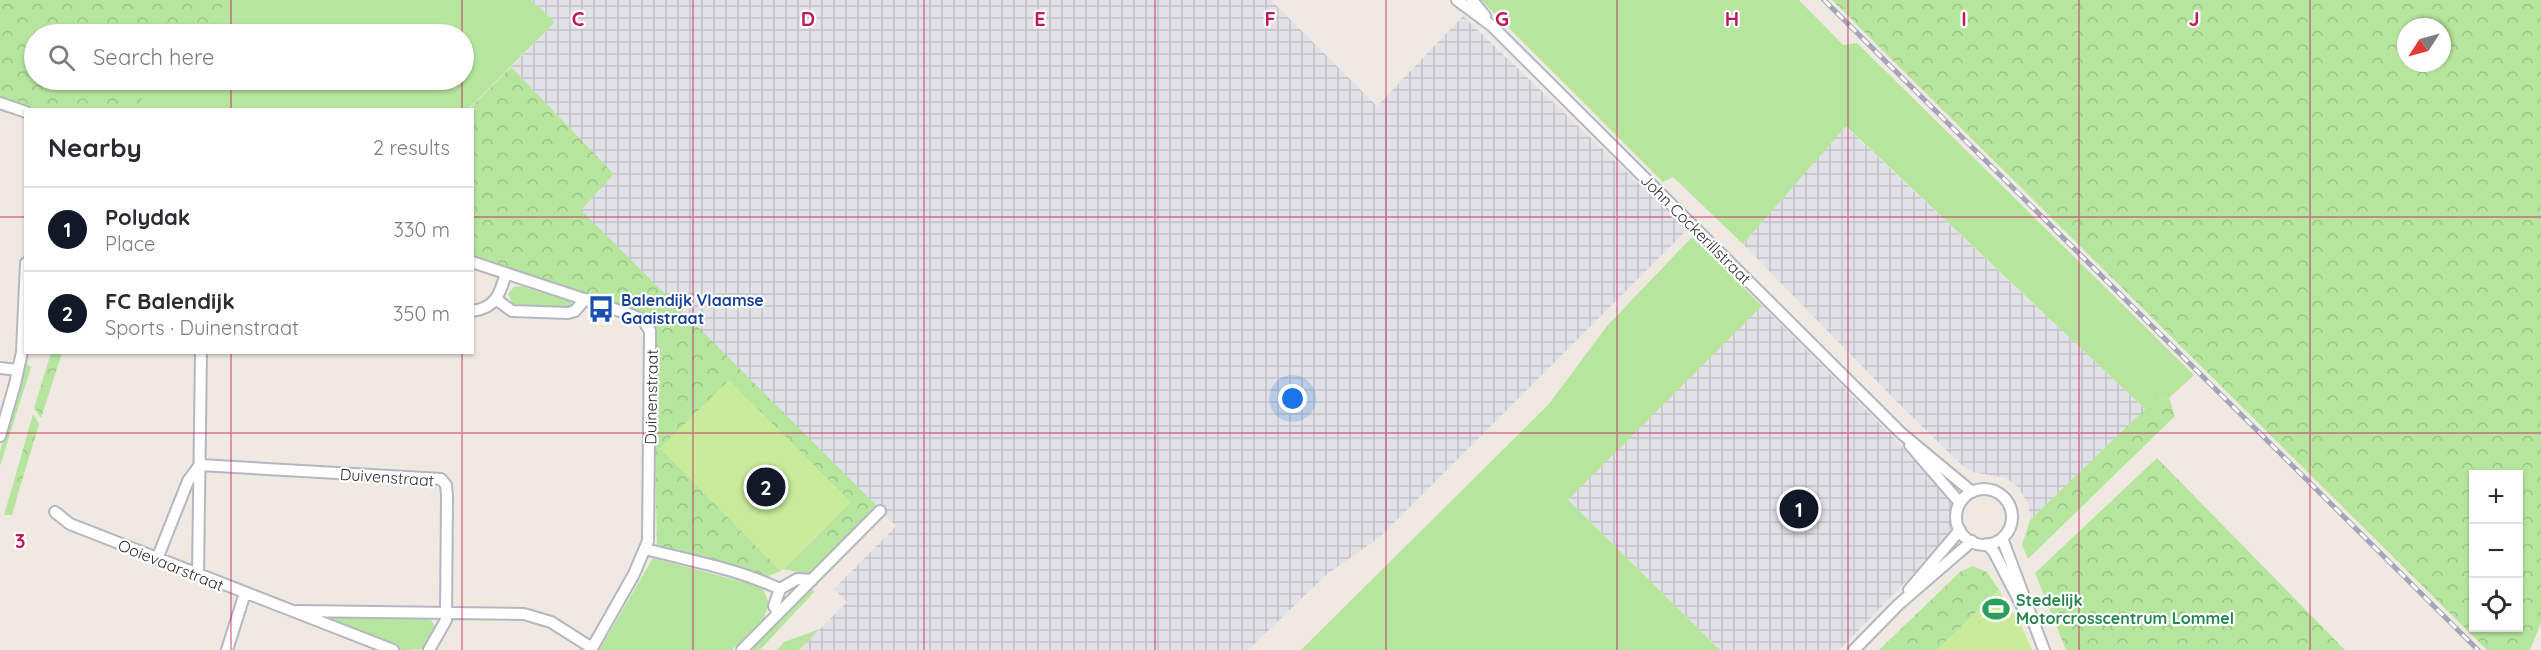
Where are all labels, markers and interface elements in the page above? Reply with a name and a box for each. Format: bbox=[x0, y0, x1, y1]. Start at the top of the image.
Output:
text: C bbox=[572, 6, 585, 31]
text: D bbox=[801, 6, 815, 31]
text: E bbox=[1034, 6, 1046, 31]
text: F bbox=[1264, 6, 1276, 31]
text: G bbox=[1495, 6, 1509, 31]
text: H bbox=[1725, 6, 1739, 31]
text: I bbox=[1961, 6, 1967, 31]
text: J bbox=[2188, 6, 2200, 31]
north arrow bbox=[2397, 18, 2451, 72]
search box bbox=[24, 24, 474, 90]
icon: search bbox=[45, 41, 78, 74]
text: Search here bbox=[93, 43, 214, 71]
text: Nearby bbox=[48, 131, 142, 164]
text: 2 results bbox=[373, 135, 450, 160]
street label: John Cockerillstraat bbox=[1637, 170, 1755, 288]
text: Polydak bbox=[105, 203, 190, 231]
text: 1 bbox=[64, 217, 71, 242]
text: 330 m bbox=[393, 217, 450, 242]
text: Place bbox=[105, 231, 155, 256]
text: FC Balendijk bbox=[105, 287, 235, 315]
place label: Balendijk Vlaamse Gaaistraat bbox=[621, 290, 764, 328]
bus stop icon: Balendijk Vlaamse Gaaistraat bbox=[586, 294, 616, 324]
text: 2 bbox=[62, 301, 73, 326]
text: 350 m bbox=[393, 301, 450, 326]
text: Sports · Duinenstraat bbox=[105, 315, 299, 340]
street label: Duinenstraat bbox=[640, 349, 662, 445]
your location bbox=[1278, 384, 1307, 413]
street label: Duivenstraat bbox=[339, 464, 435, 490]
pin: 2 bbox=[746, 464, 786, 510]
map controls bbox=[2469, 470, 2523, 632]
button: + bbox=[2469, 470, 2523, 524]
pin: 1 bbox=[1780, 486, 1818, 532]
button: − bbox=[2469, 524, 2523, 578]
text: 3 bbox=[15, 528, 25, 553]
street label: Ooievaarstraat bbox=[115, 535, 227, 595]
button: locate bbox=[2469, 578, 2523, 632]
place label: Stedelijk Motorcrosscentrum Lommel bbox=[2016, 590, 2234, 628]
sports icon: Stedelijk Motorcrosscentrum Lommel bbox=[1981, 594, 2011, 624]

